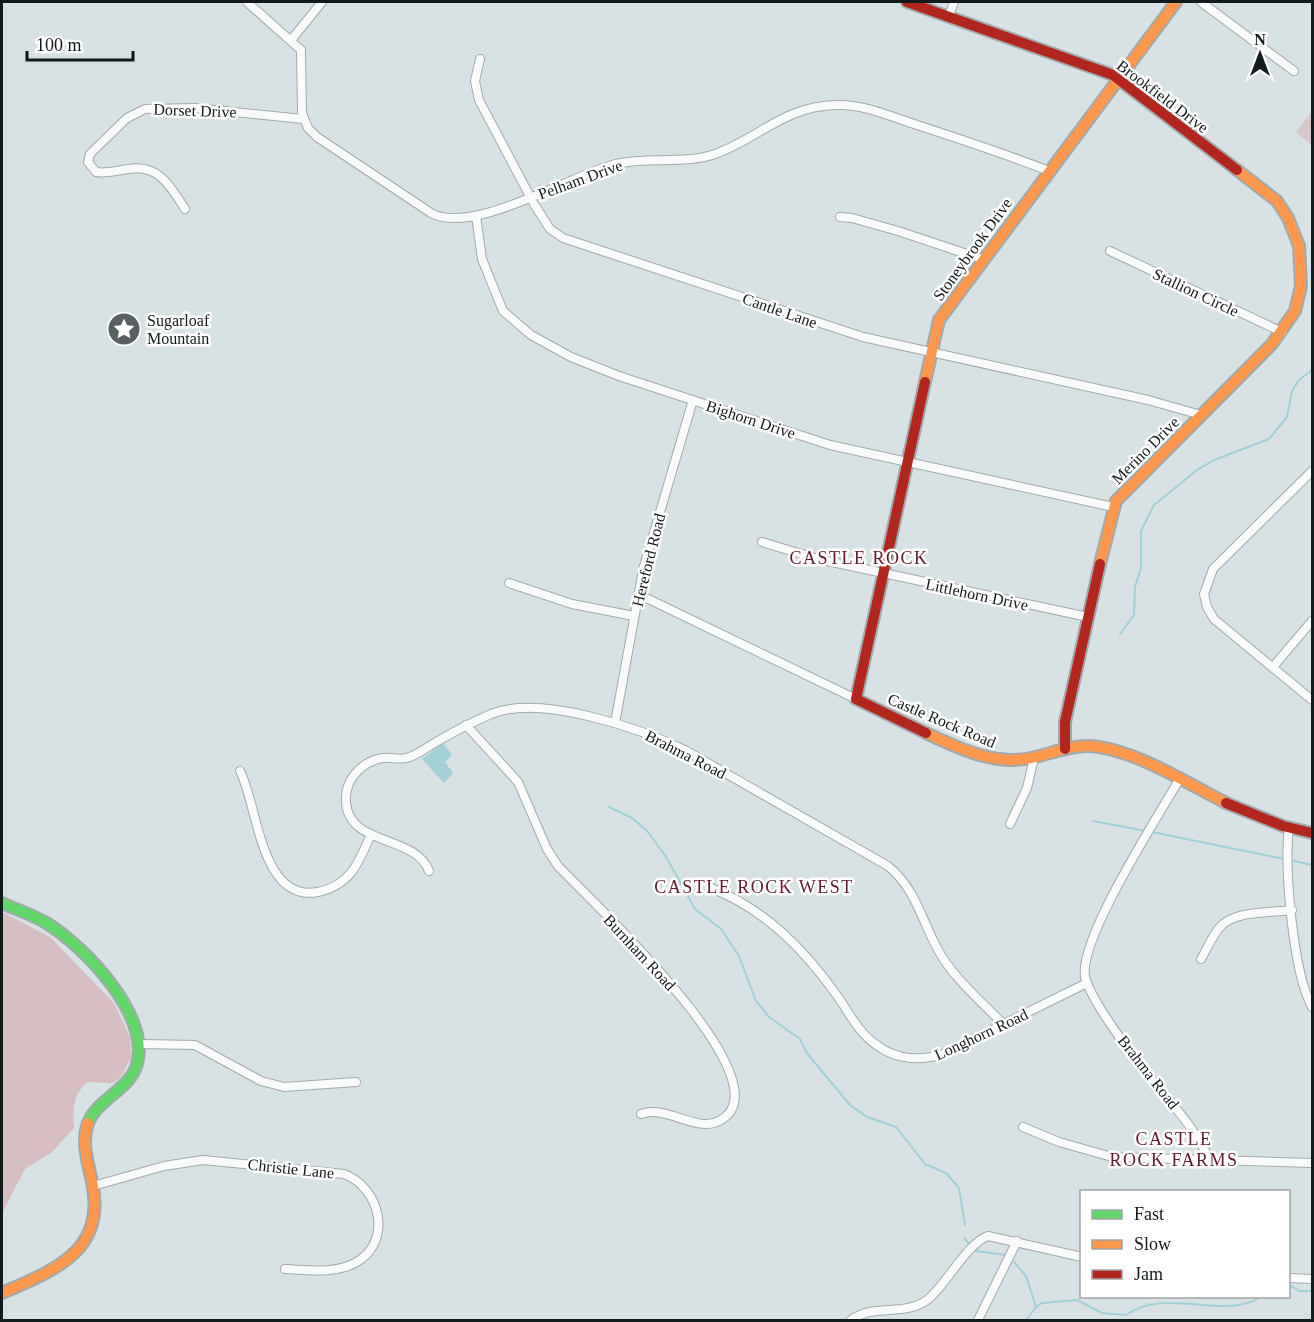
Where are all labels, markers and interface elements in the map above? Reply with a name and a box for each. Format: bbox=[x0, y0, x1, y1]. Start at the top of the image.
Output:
scale bar bbox=[27, 24, 134, 62]
north arrow bbox=[1230, 24, 1290, 84]
text: N bbox=[1254, 31, 1266, 48]
text: 100 m bbox=[36, 35, 82, 55]
street label: Brookfield Drive bbox=[1114, 57, 1212, 136]
street label: Dorset Drive bbox=[153, 101, 237, 120]
street label: Pelham Drive bbox=[536, 156, 625, 203]
street label: Stoneybrook Drive bbox=[930, 195, 1016, 304]
street label: Stallion Circle bbox=[1150, 265, 1241, 320]
street label: Cantle Lane bbox=[740, 290, 819, 331]
place icon: Sugarloaf Mountain bbox=[106, 311, 142, 347]
place label: Sugarloaf Mountain bbox=[147, 312, 210, 347]
street label: Bighorn Drive bbox=[704, 397, 798, 443]
street label: Merino Drive bbox=[1108, 413, 1182, 487]
street label: Hereford Road bbox=[629, 512, 668, 609]
district label: CASTLE ROCK bbox=[789, 548, 929, 568]
street label: Littlehorn Drive bbox=[924, 575, 1030, 614]
street label: Castle Rock Road bbox=[885, 690, 998, 751]
street label: Brahma Road bbox=[643, 727, 729, 782]
district label: CASTLE ROCK WEST bbox=[654, 877, 854, 897]
street label: Burnham Road bbox=[600, 911, 679, 994]
street label: Longhorn Road bbox=[932, 1005, 1031, 1064]
street label: Brahma Road bbox=[1115, 1032, 1183, 1112]
district label: CASTLE ROCK FARMS bbox=[1109, 1129, 1239, 1170]
street label: Christie Lane bbox=[247, 1156, 335, 1181]
legend bbox=[1080, 1190, 1290, 1298]
text: Fast bbox=[1134, 1204, 1164, 1224]
text: Slow bbox=[1134, 1234, 1171, 1254]
text: Jam bbox=[1134, 1264, 1163, 1284]

